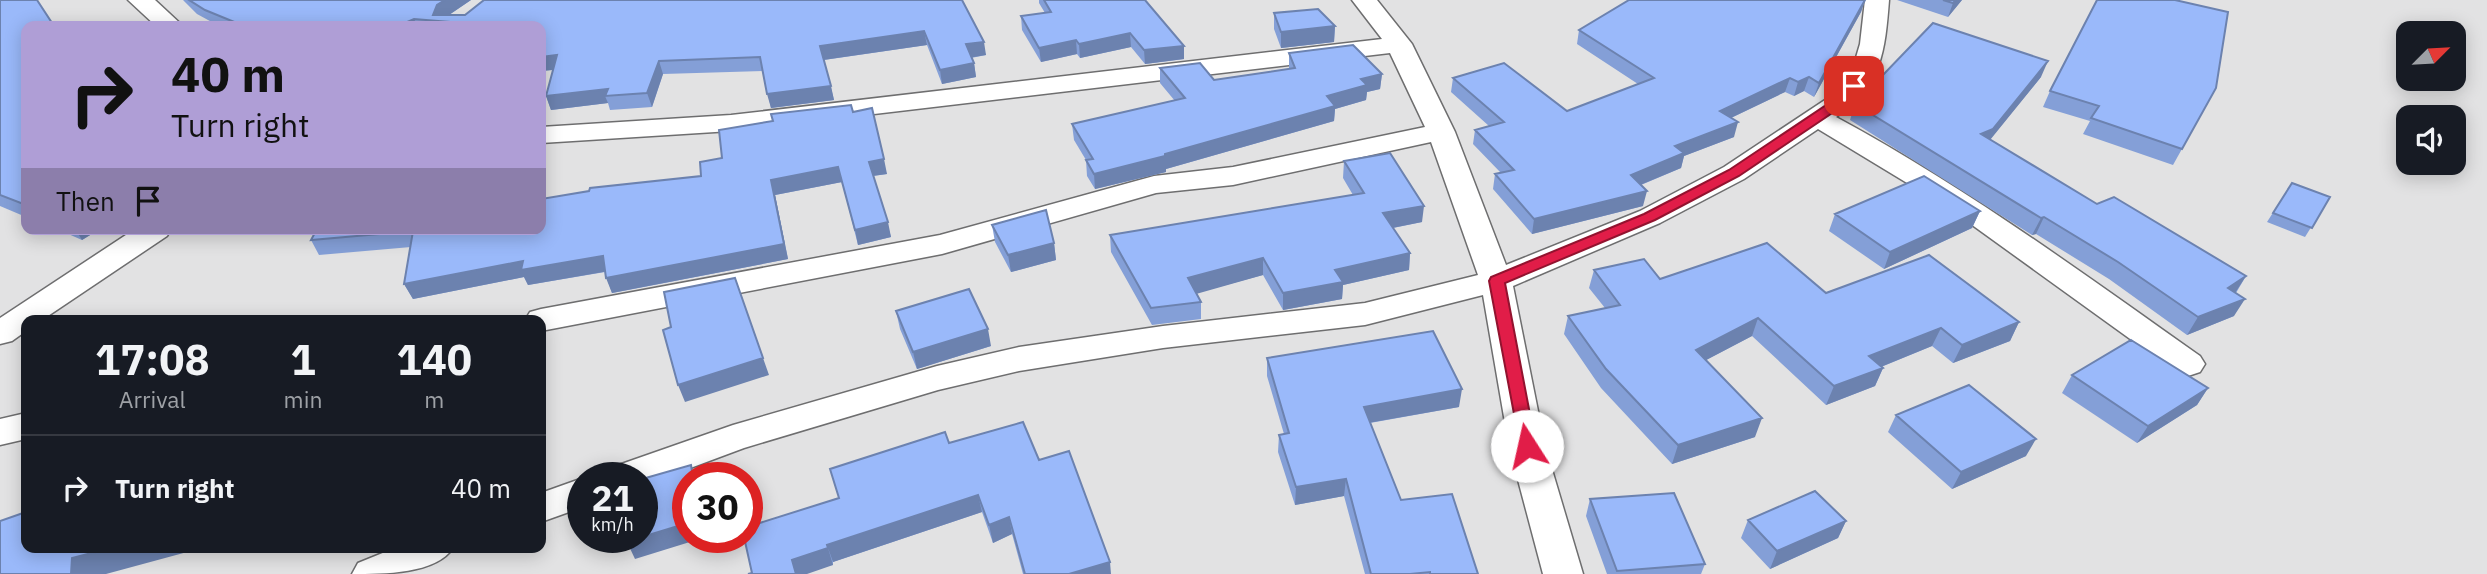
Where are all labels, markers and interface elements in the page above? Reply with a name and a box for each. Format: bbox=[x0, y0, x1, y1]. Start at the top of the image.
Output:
north arrow bbox=[2396, 21, 2466, 91]
map controls bbox=[2396, 21, 2466, 175]
text: 40 m bbox=[171, 42, 285, 105]
icon: right bbox=[56, 49, 147, 140]
pin bbox=[1824, 56, 1884, 116]
icon: arrive bbox=[1835, 67, 1873, 105]
text: Turn right bbox=[171, 104, 309, 146]
button: sound bbox=[2396, 105, 2466, 175]
icon: arrive bbox=[129, 182, 167, 220]
text: Then bbox=[56, 184, 115, 218]
text: 17:08 bbox=[95, 332, 210, 387]
text: 1 bbox=[290, 332, 316, 387]
text: 140 bbox=[396, 332, 472, 387]
text: Arrival bbox=[119, 384, 186, 414]
text: min bbox=[284, 384, 322, 414]
text: m bbox=[424, 384, 444, 414]
position arrow bbox=[1490, 409, 1564, 483]
speed limit sign: 30 bbox=[672, 462, 763, 553]
icon: right bbox=[56, 469, 94, 507]
text: Turn right bbox=[115, 471, 234, 505]
text: 40 m bbox=[451, 471, 511, 505]
text: 21 bbox=[591, 475, 634, 521]
text: km/h bbox=[591, 513, 634, 536]

